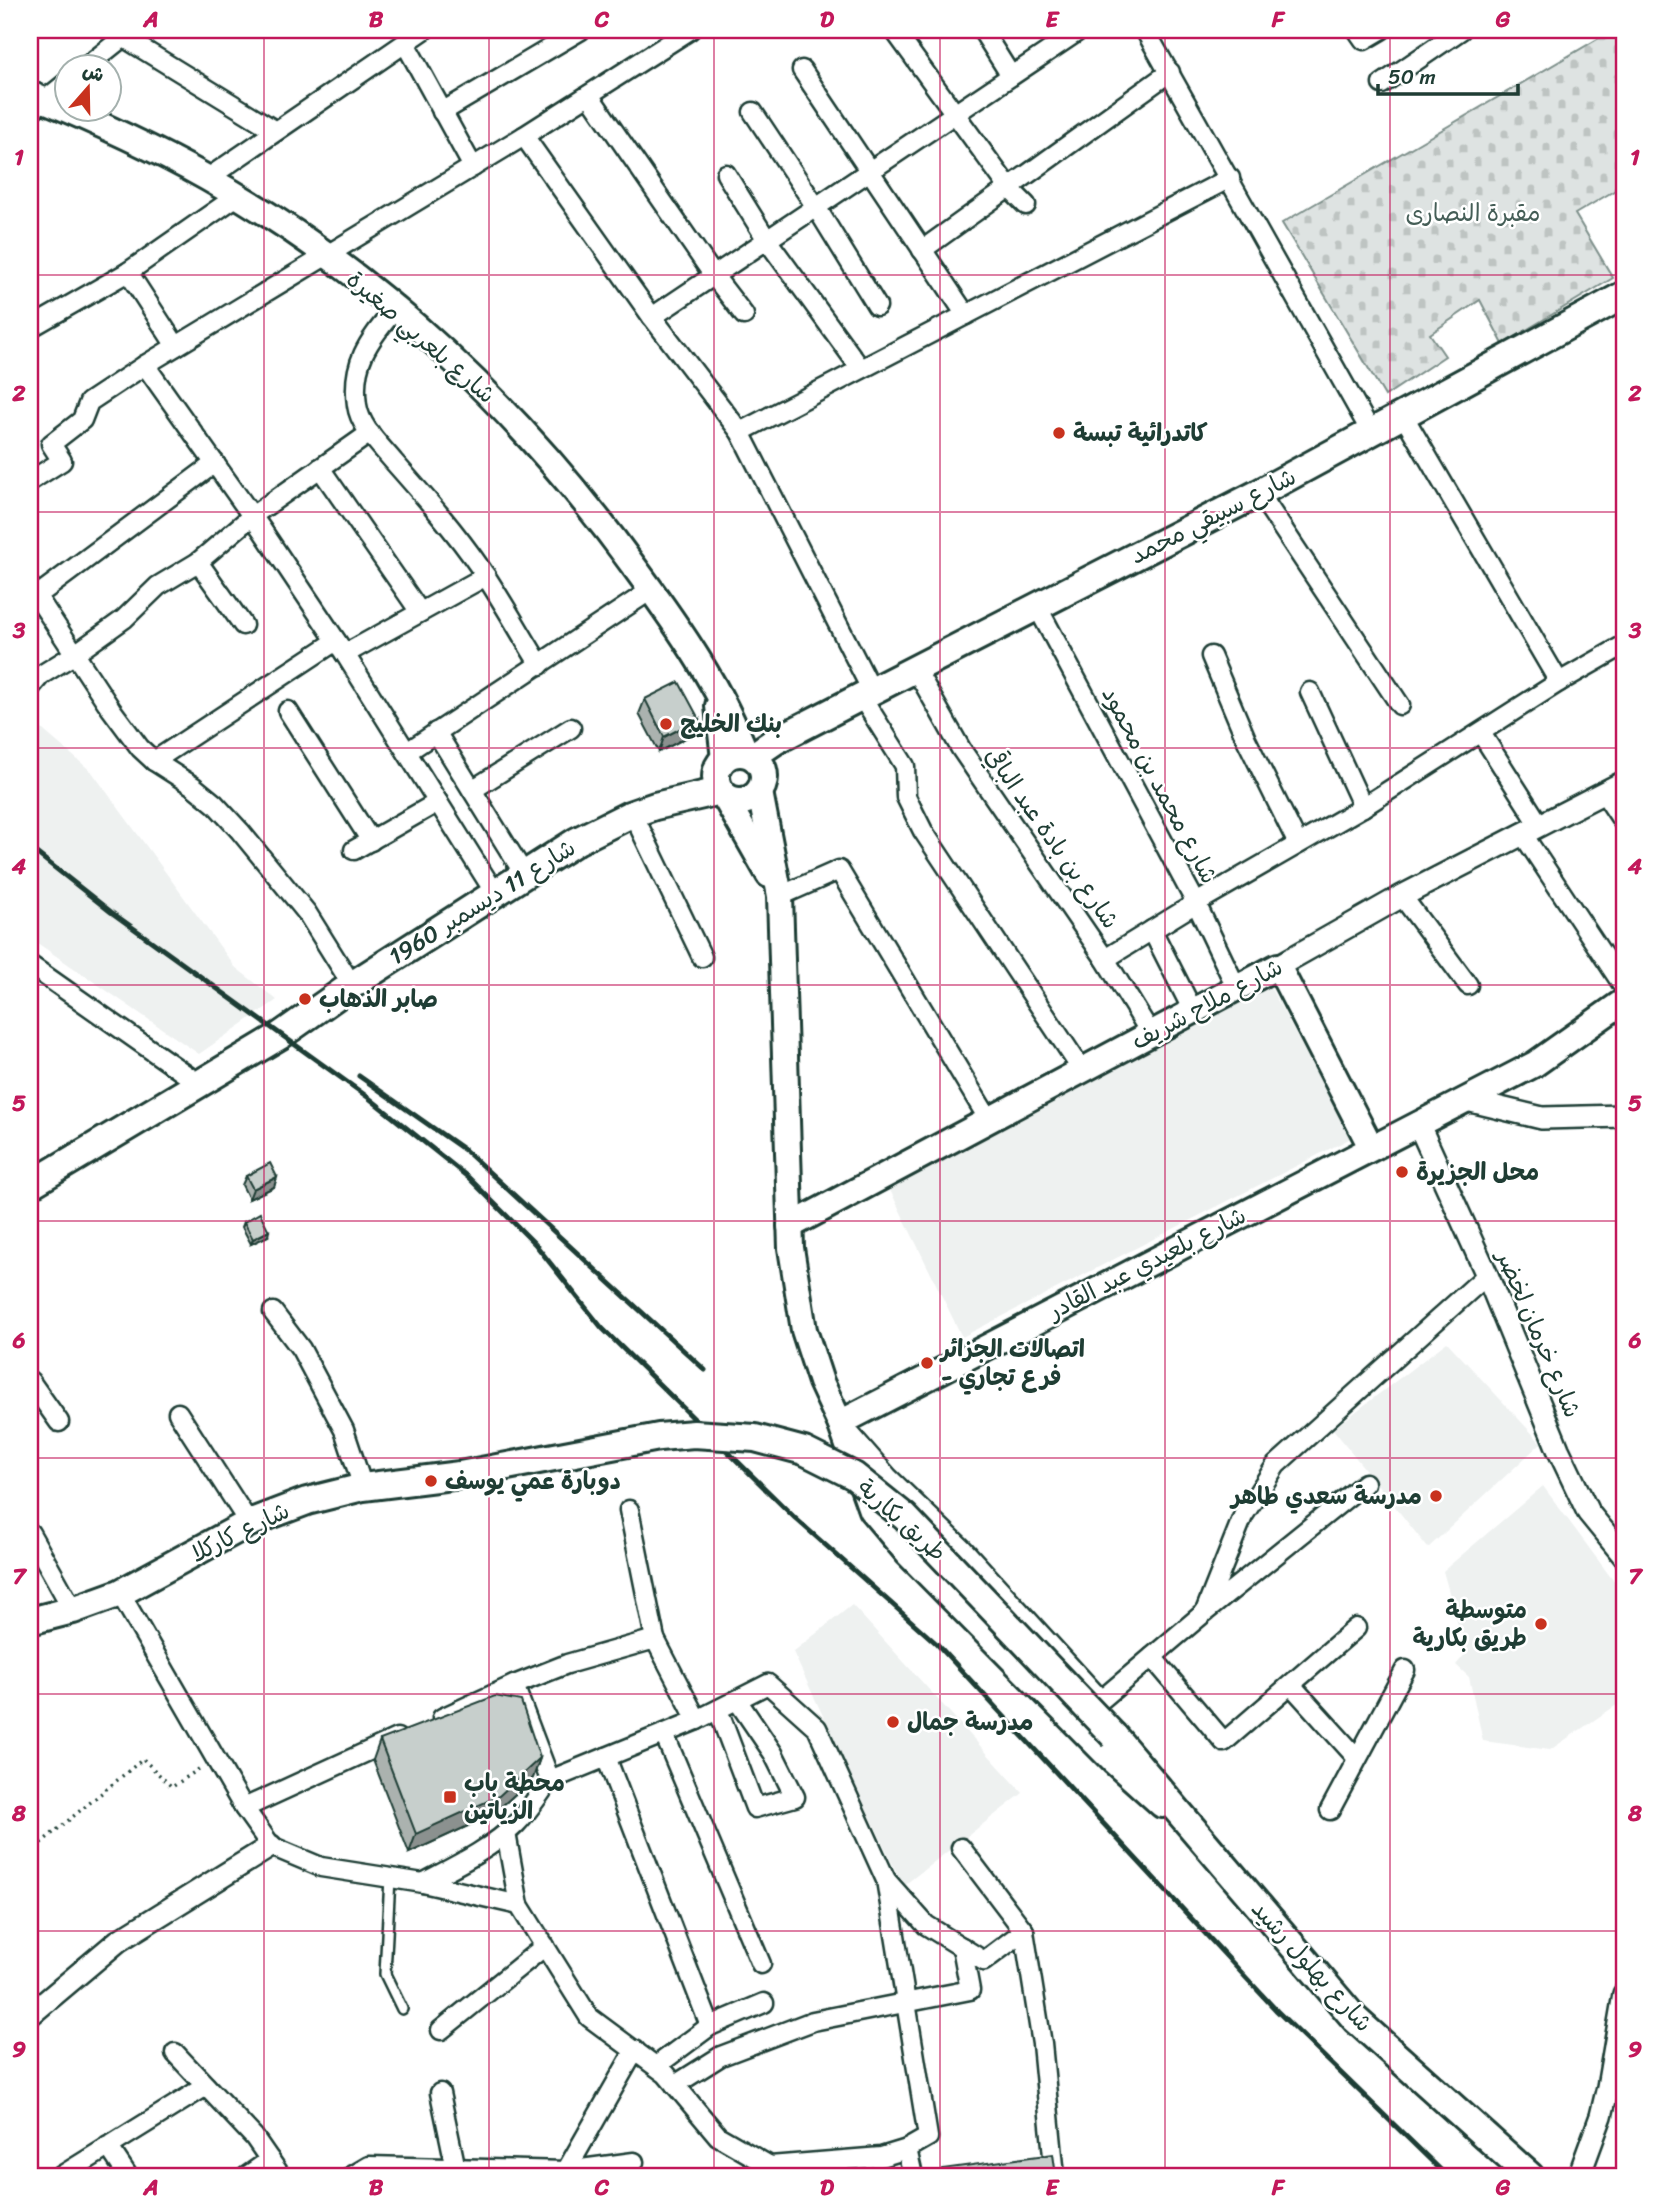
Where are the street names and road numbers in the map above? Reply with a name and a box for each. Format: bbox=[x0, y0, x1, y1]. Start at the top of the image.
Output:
street label: شارع بلعربي صغيرة bbox=[337, 260, 505, 414]
street label: شارع سبيقي محمد bbox=[1122, 456, 1304, 576]
street label: شارع محمد بن محمود bbox=[1090, 679, 1230, 891]
street label: شارع بن بادة عبد الباقي bbox=[973, 738, 1131, 938]
street label: شارع 11 ديسمبر 1960 bbox=[380, 827, 584, 977]
street label: شارع ملاح شريف bbox=[1123, 946, 1291, 1062]
street label: شارع بلعيدي عبد القادر bbox=[1038, 1195, 1254, 1332]
street label: شارع خرمان لخضر bbox=[1484, 1242, 1593, 1424]
street label: طريق بكارية bbox=[847, 1468, 957, 1572]
street label: شارع كاركلا bbox=[183, 1490, 297, 1574]
street label: شارع بهلول رشيد bbox=[1241, 1890, 1383, 2042]

